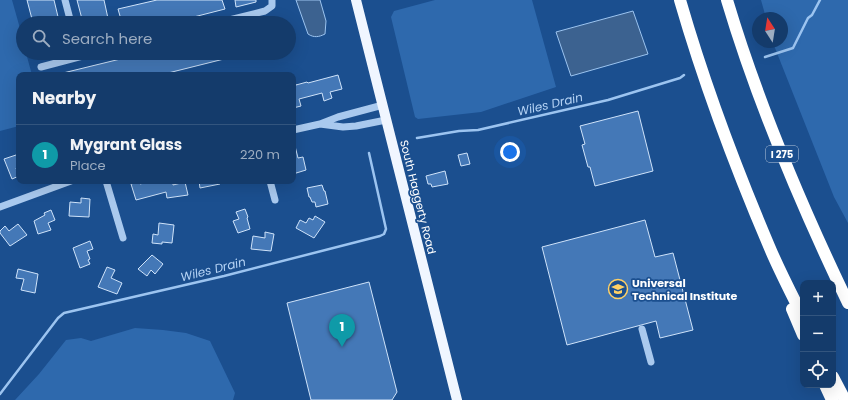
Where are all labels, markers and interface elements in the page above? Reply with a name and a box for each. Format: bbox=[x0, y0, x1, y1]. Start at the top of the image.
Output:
north arrow bbox=[752, 12, 788, 48]
search box bbox=[16, 16, 296, 60]
icon: search bbox=[30, 27, 52, 49]
text: Search here bbox=[62, 28, 152, 49]
text: Nearby bbox=[32, 86, 96, 110]
water label: Wiles Drain bbox=[516, 88, 584, 120]
text: Mygrant Glass bbox=[70, 134, 182, 155]
street label: South Haggerty Road bbox=[396, 138, 440, 256]
your location bbox=[500, 142, 520, 162]
text: 1 bbox=[43, 145, 47, 164]
text: 220 m bbox=[240, 145, 280, 164]
road number: I 275 bbox=[766, 146, 798, 162]
text: Place bbox=[70, 156, 105, 175]
water label: Wiles Drain bbox=[179, 253, 247, 285]
place label: Universal Technical Institute bbox=[632, 275, 738, 304]
school or university icon: Universal Technical Institute bbox=[607, 278, 629, 300]
map controls bbox=[800, 280, 836, 388]
button: + bbox=[800, 280, 836, 316]
pin: 1 bbox=[329, 314, 355, 347]
button: − bbox=[800, 316, 836, 352]
button: locate bbox=[800, 352, 836, 388]

